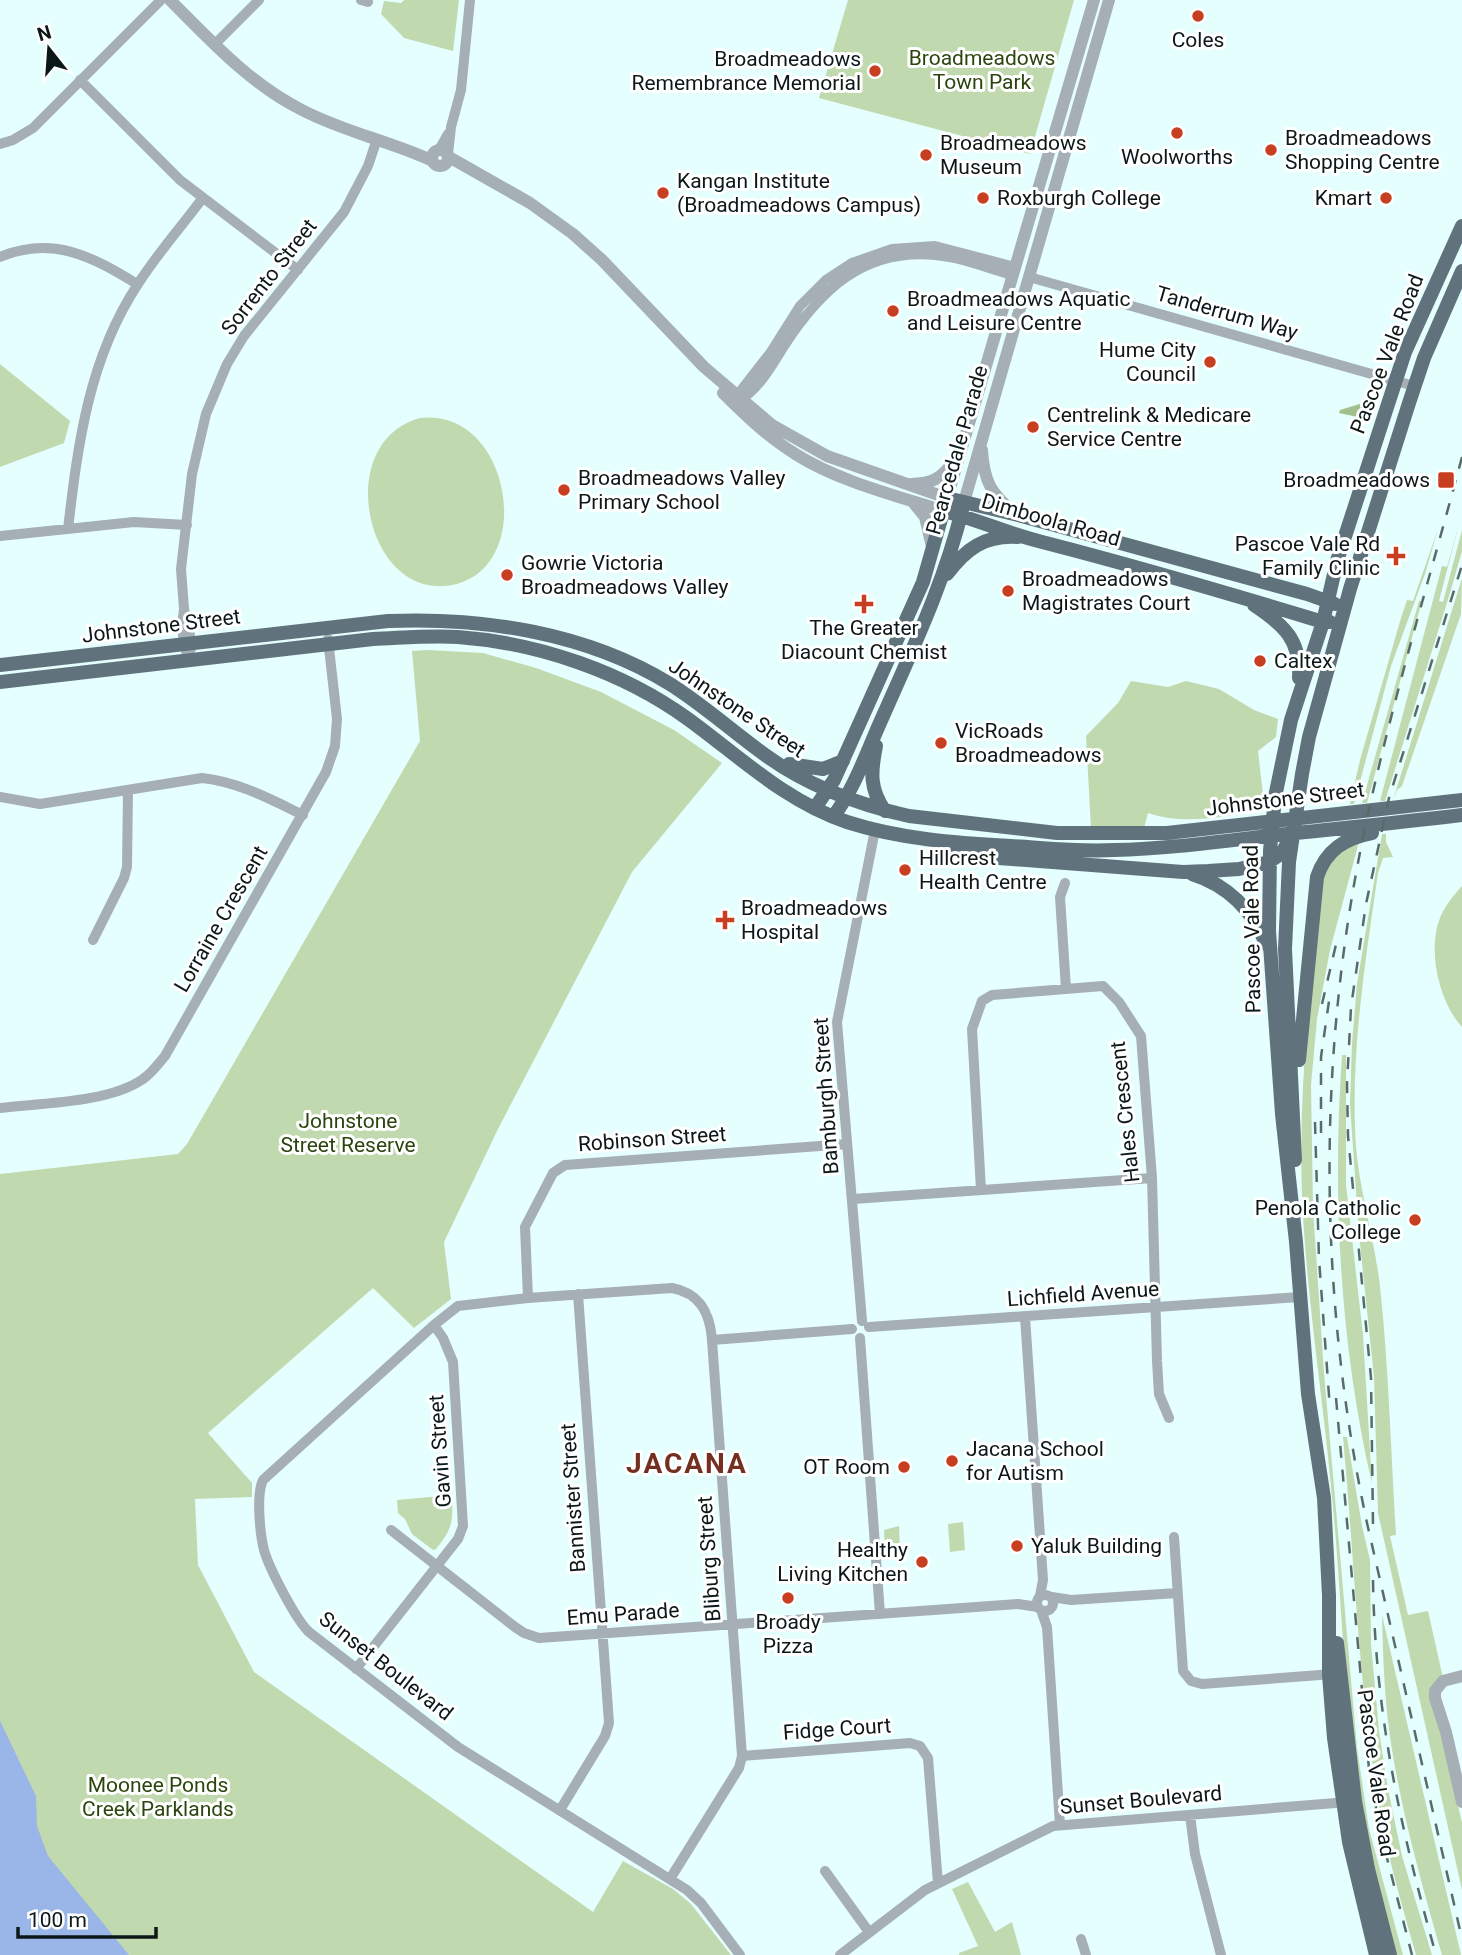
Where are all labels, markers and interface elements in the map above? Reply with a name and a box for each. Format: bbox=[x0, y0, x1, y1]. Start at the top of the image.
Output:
marker: Coles bbox=[1190, 8, 1206, 24]
north arrow bbox=[14, 14, 84, 84]
text: N bbox=[34, 20, 54, 46]
place label: Coles bbox=[1172, 28, 1224, 52]
park label: Broadmeadows Town Park bbox=[909, 46, 1055, 94]
place label: Broadmeadows Remembrance Memorial bbox=[631, 47, 861, 95]
marker: Broadmeadows Remembrance Memorial bbox=[867, 63, 883, 79]
marker: Woolworths bbox=[1169, 125, 1185, 141]
place label: Broadmeadows Shopping Centre bbox=[1285, 126, 1440, 174]
place label: Broadmeadows Museum bbox=[940, 131, 1087, 179]
marker: Broadmeadows Shopping Centre bbox=[1263, 142, 1279, 158]
place label: Woolworths bbox=[1121, 145, 1233, 169]
marker: Broadmeadows Museum bbox=[918, 147, 934, 163]
place label: Kangan Institute (Broadmeadows Campus) bbox=[677, 169, 921, 217]
marker: Kangan Institute (Broadmeadows Campus) bbox=[655, 185, 671, 201]
place label: Roxburgh College bbox=[997, 186, 1161, 210]
place label: Kmart bbox=[1315, 186, 1372, 210]
marker: Roxburgh College bbox=[975, 190, 991, 206]
marker: Kmart bbox=[1378, 190, 1394, 206]
street label: Sorrento Street bbox=[216, 214, 322, 340]
street label: Pascoe Vale Road bbox=[1346, 271, 1428, 437]
street label: Tanderrum Way bbox=[1153, 281, 1301, 345]
place label: Broadmeadows Aquatic and Leisure Centre bbox=[907, 287, 1130, 335]
marker: Broadmeadows Aquatic and Leisure Centre bbox=[885, 303, 901, 319]
place label: Hume City Council bbox=[1099, 338, 1196, 386]
marker: Hume City Council bbox=[1202, 354, 1218, 370]
street label: Pearcedale Parade bbox=[921, 363, 993, 537]
place label: Centrelink & Medicare Service Centre bbox=[1047, 403, 1251, 451]
marker: Centrelink & Medicare Service Centre bbox=[1025, 419, 1041, 435]
place label: Broadmeadows Valley Primary School bbox=[578, 466, 785, 514]
place label: Broadmeadows bbox=[1283, 468, 1430, 492]
marker: Broadmeadows bbox=[1436, 470, 1456, 490]
marker: Broadmeadows Valley Primary School bbox=[556, 482, 572, 498]
street label: Dimboola Road bbox=[979, 489, 1123, 551]
place label: Pascoe Vale Rd Family Clinic bbox=[1235, 532, 1380, 580]
marker: Pascoe Vale Rd Family Clinic bbox=[1386, 546, 1406, 566]
place label: Gowrie Victoria Broadmeadows Valley bbox=[521, 551, 728, 599]
marker: Gowrie Victoria Broadmeadows Valley bbox=[499, 567, 515, 583]
place label: Broadmeadows Magistrates Court bbox=[1022, 567, 1190, 615]
marker: Broadmeadows Magistrates Court bbox=[1000, 583, 1016, 599]
marker: The Greater Diacount Chemist bbox=[856, 596, 872, 612]
street label: Johnstone Street bbox=[80, 604, 242, 648]
place label: The Greater Diacount Chemist bbox=[781, 616, 947, 664]
place label: Caltex bbox=[1274, 649, 1333, 673]
street label: Johnstone Street bbox=[664, 653, 810, 763]
marker: Caltex bbox=[1252, 653, 1268, 669]
place label: VicRoads Broadmeadows bbox=[955, 719, 1102, 767]
marker: VicRoads Broadmeadows bbox=[933, 735, 949, 751]
street label: Johnstone Street bbox=[1204, 777, 1366, 821]
street label: Lorraine Crescent bbox=[169, 842, 273, 996]
street label: Pascoe Vale Road bbox=[1239, 844, 1265, 1014]
place label: Hillcrest Health Centre bbox=[919, 846, 1047, 894]
marker: Hillcrest Health Centre bbox=[897, 862, 913, 878]
place label: Broadmeadows Hospital bbox=[741, 896, 888, 944]
marker: Broadmeadows Hospital bbox=[715, 910, 735, 930]
street label: Bamburgh Street bbox=[809, 1017, 843, 1175]
street label: Hales Crescent bbox=[1106, 1040, 1144, 1184]
park label: Johnstone Street Reserve bbox=[280, 1109, 416, 1157]
street label: Robinson Street bbox=[577, 1122, 727, 1156]
place label: Penola Catholic College bbox=[1255, 1196, 1401, 1244]
marker: Penola Catholic College bbox=[1407, 1212, 1423, 1228]
street label: Lichfield Avenue bbox=[1006, 1277, 1160, 1311]
street label: Gavin Street bbox=[424, 1394, 456, 1508]
street label: Bannister Street bbox=[556, 1423, 590, 1573]
place label: Jacana School for Autism bbox=[966, 1437, 1104, 1485]
district label: JACANA bbox=[626, 1447, 748, 1480]
marker: Jacana School for Autism bbox=[944, 1453, 960, 1469]
place label: OT Room bbox=[803, 1455, 890, 1479]
marker: OT Room bbox=[896, 1459, 912, 1475]
street label: Bliburg Street bbox=[693, 1495, 725, 1623]
place label: Yaluk Building bbox=[1031, 1534, 1162, 1558]
place label: Healthy Living Kitchen bbox=[777, 1538, 908, 1586]
marker: Yaluk Building bbox=[1009, 1538, 1025, 1554]
marker: Healthy Living Kitchen bbox=[914, 1554, 930, 1570]
marker: Broady Pizza bbox=[780, 1590, 796, 1606]
street label: Emu Parade bbox=[566, 1598, 680, 1630]
street label: Sunset Boulevard bbox=[315, 1606, 457, 1726]
place label: Broady Pizza bbox=[755, 1610, 821, 1658]
street label: Pascoe Vale Road bbox=[1352, 1688, 1400, 1858]
street label: Fidge Court bbox=[782, 1713, 892, 1745]
park label: Moonee Ponds Creek Parklands bbox=[82, 1773, 234, 1821]
street label: Sunset Boulevard bbox=[1059, 1781, 1223, 1819]
scale bar bbox=[18, 1896, 156, 1940]
text: 100 m bbox=[28, 1908, 87, 1932]

